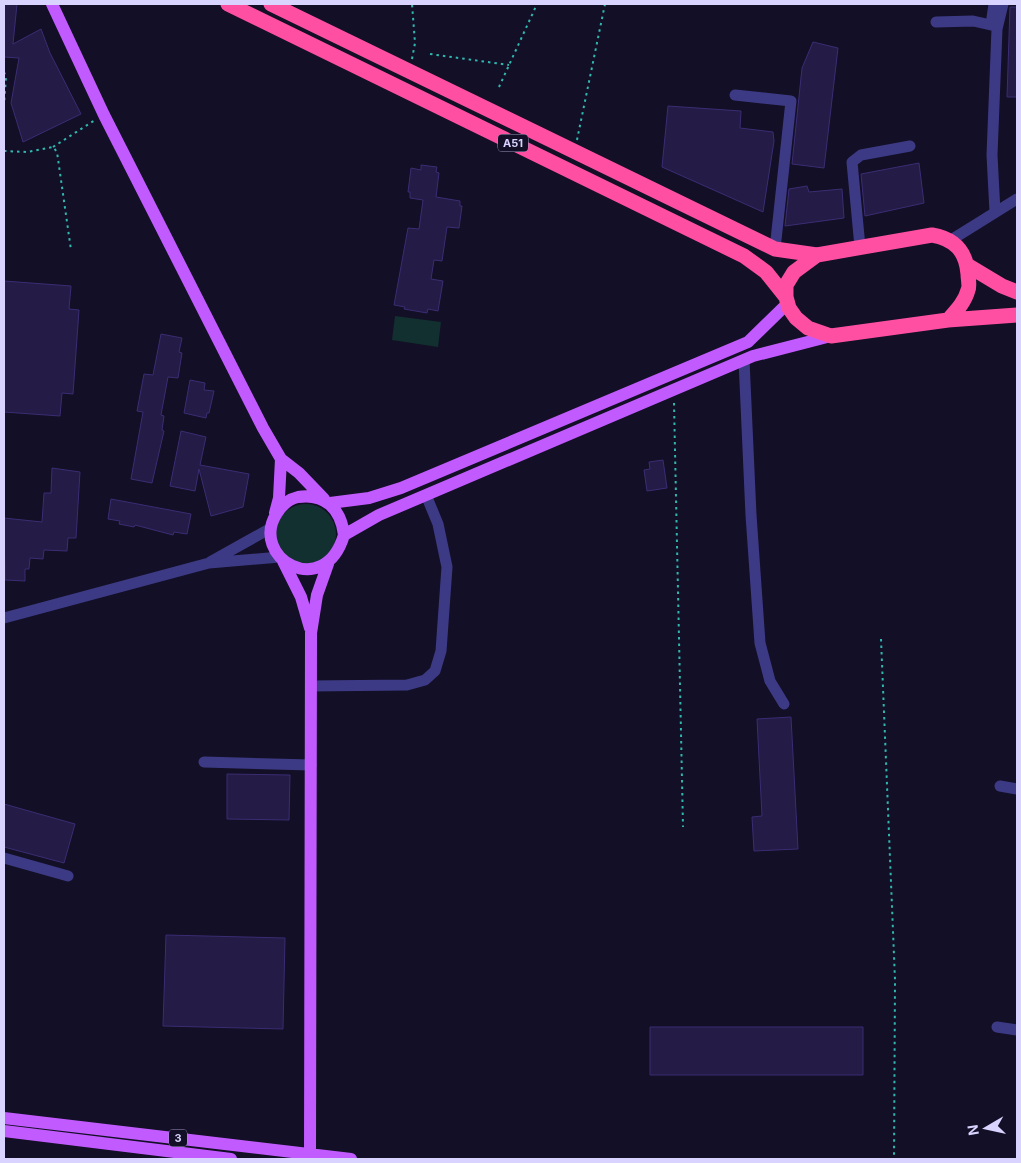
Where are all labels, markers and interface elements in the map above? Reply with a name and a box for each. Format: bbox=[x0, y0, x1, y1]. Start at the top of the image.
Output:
road number: A51 bbox=[498, 134, 528, 152]
north arrow bbox=[961, 1103, 1011, 1153]
text: N bbox=[963, 1124, 982, 1137]
road number: 3 bbox=[169, 1130, 187, 1146]

